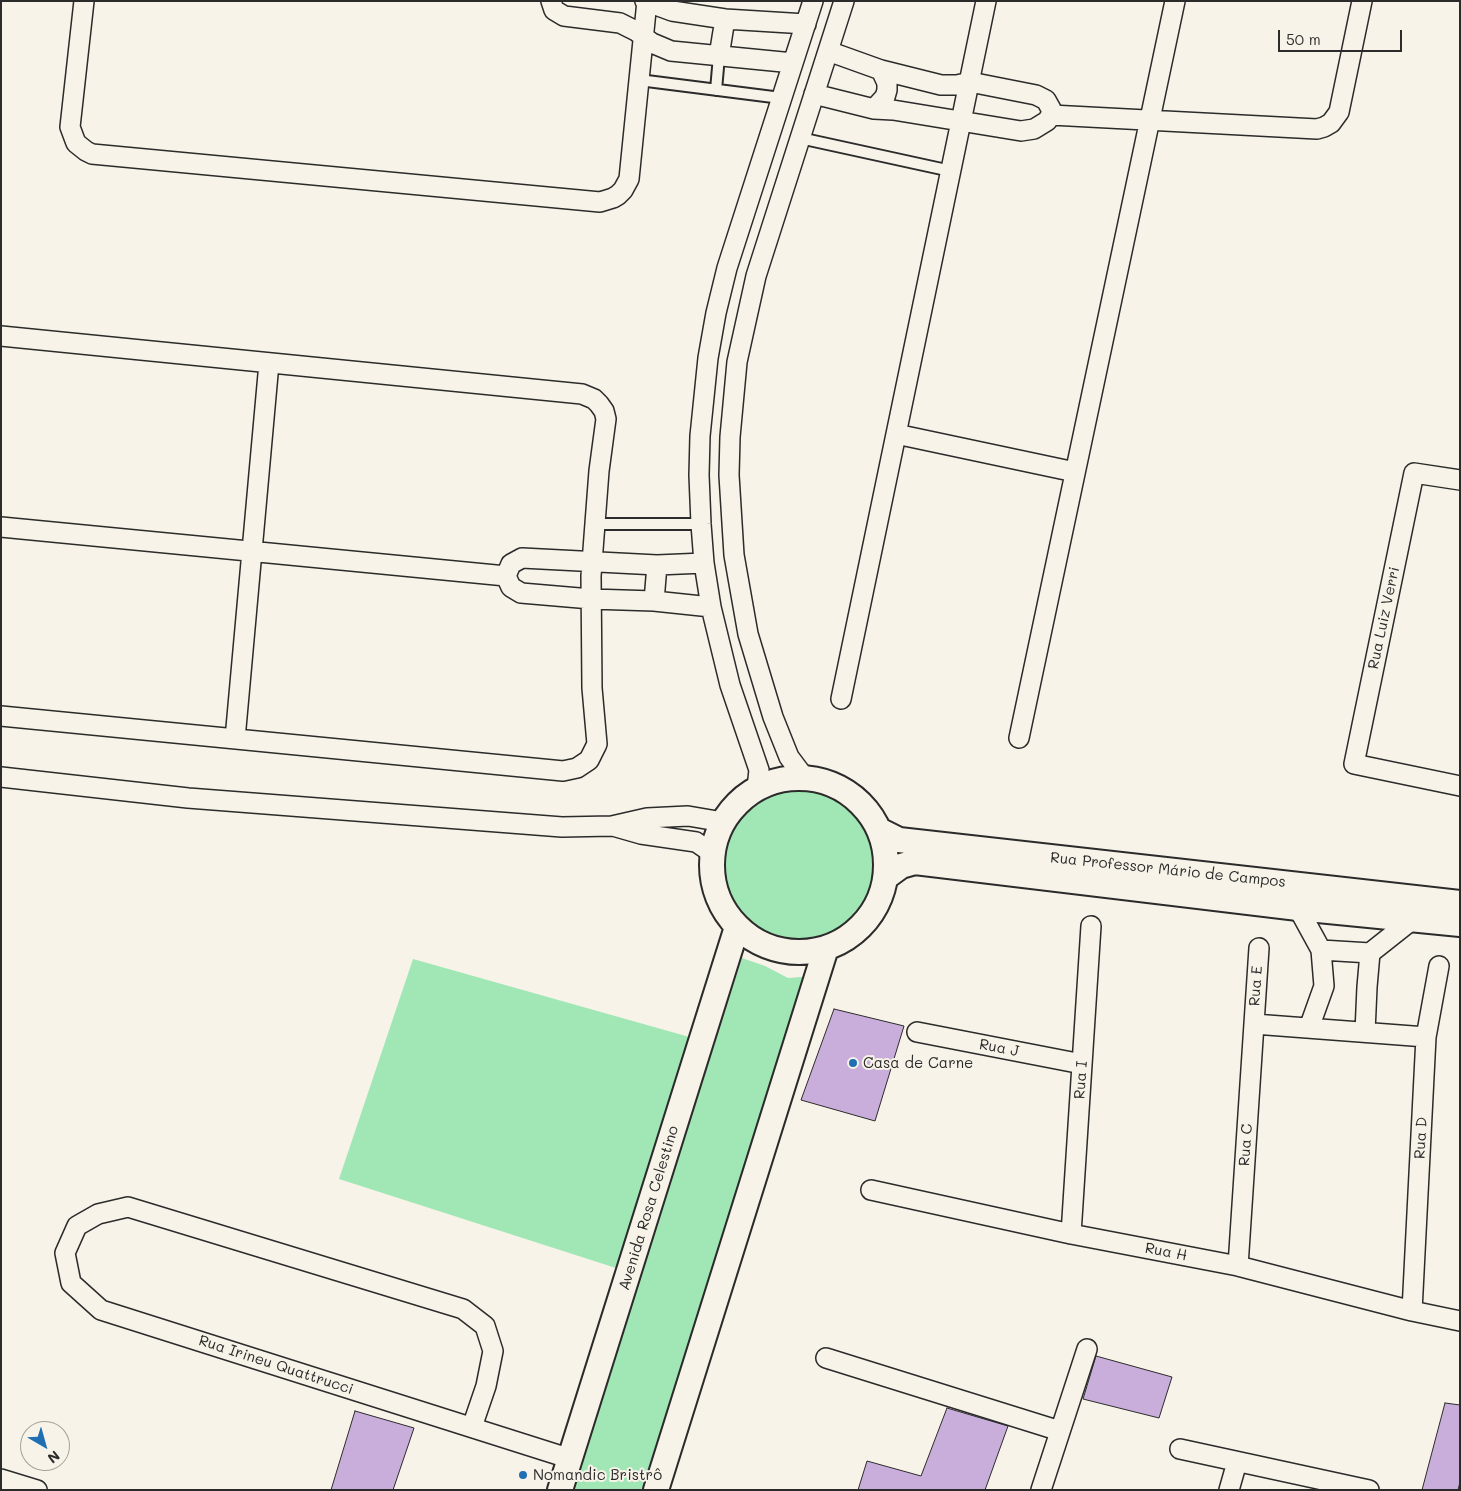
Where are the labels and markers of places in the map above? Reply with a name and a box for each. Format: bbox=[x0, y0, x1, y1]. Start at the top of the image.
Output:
place label: Casa de Carne bbox=[863, 1054, 973, 1072]
marker: Casa de Carne bbox=[847, 1057, 859, 1069]
place label: Nomandic Bristrô bbox=[533, 1466, 662, 1484]
marker: Nomandic Bristrô bbox=[517, 1469, 529, 1481]

